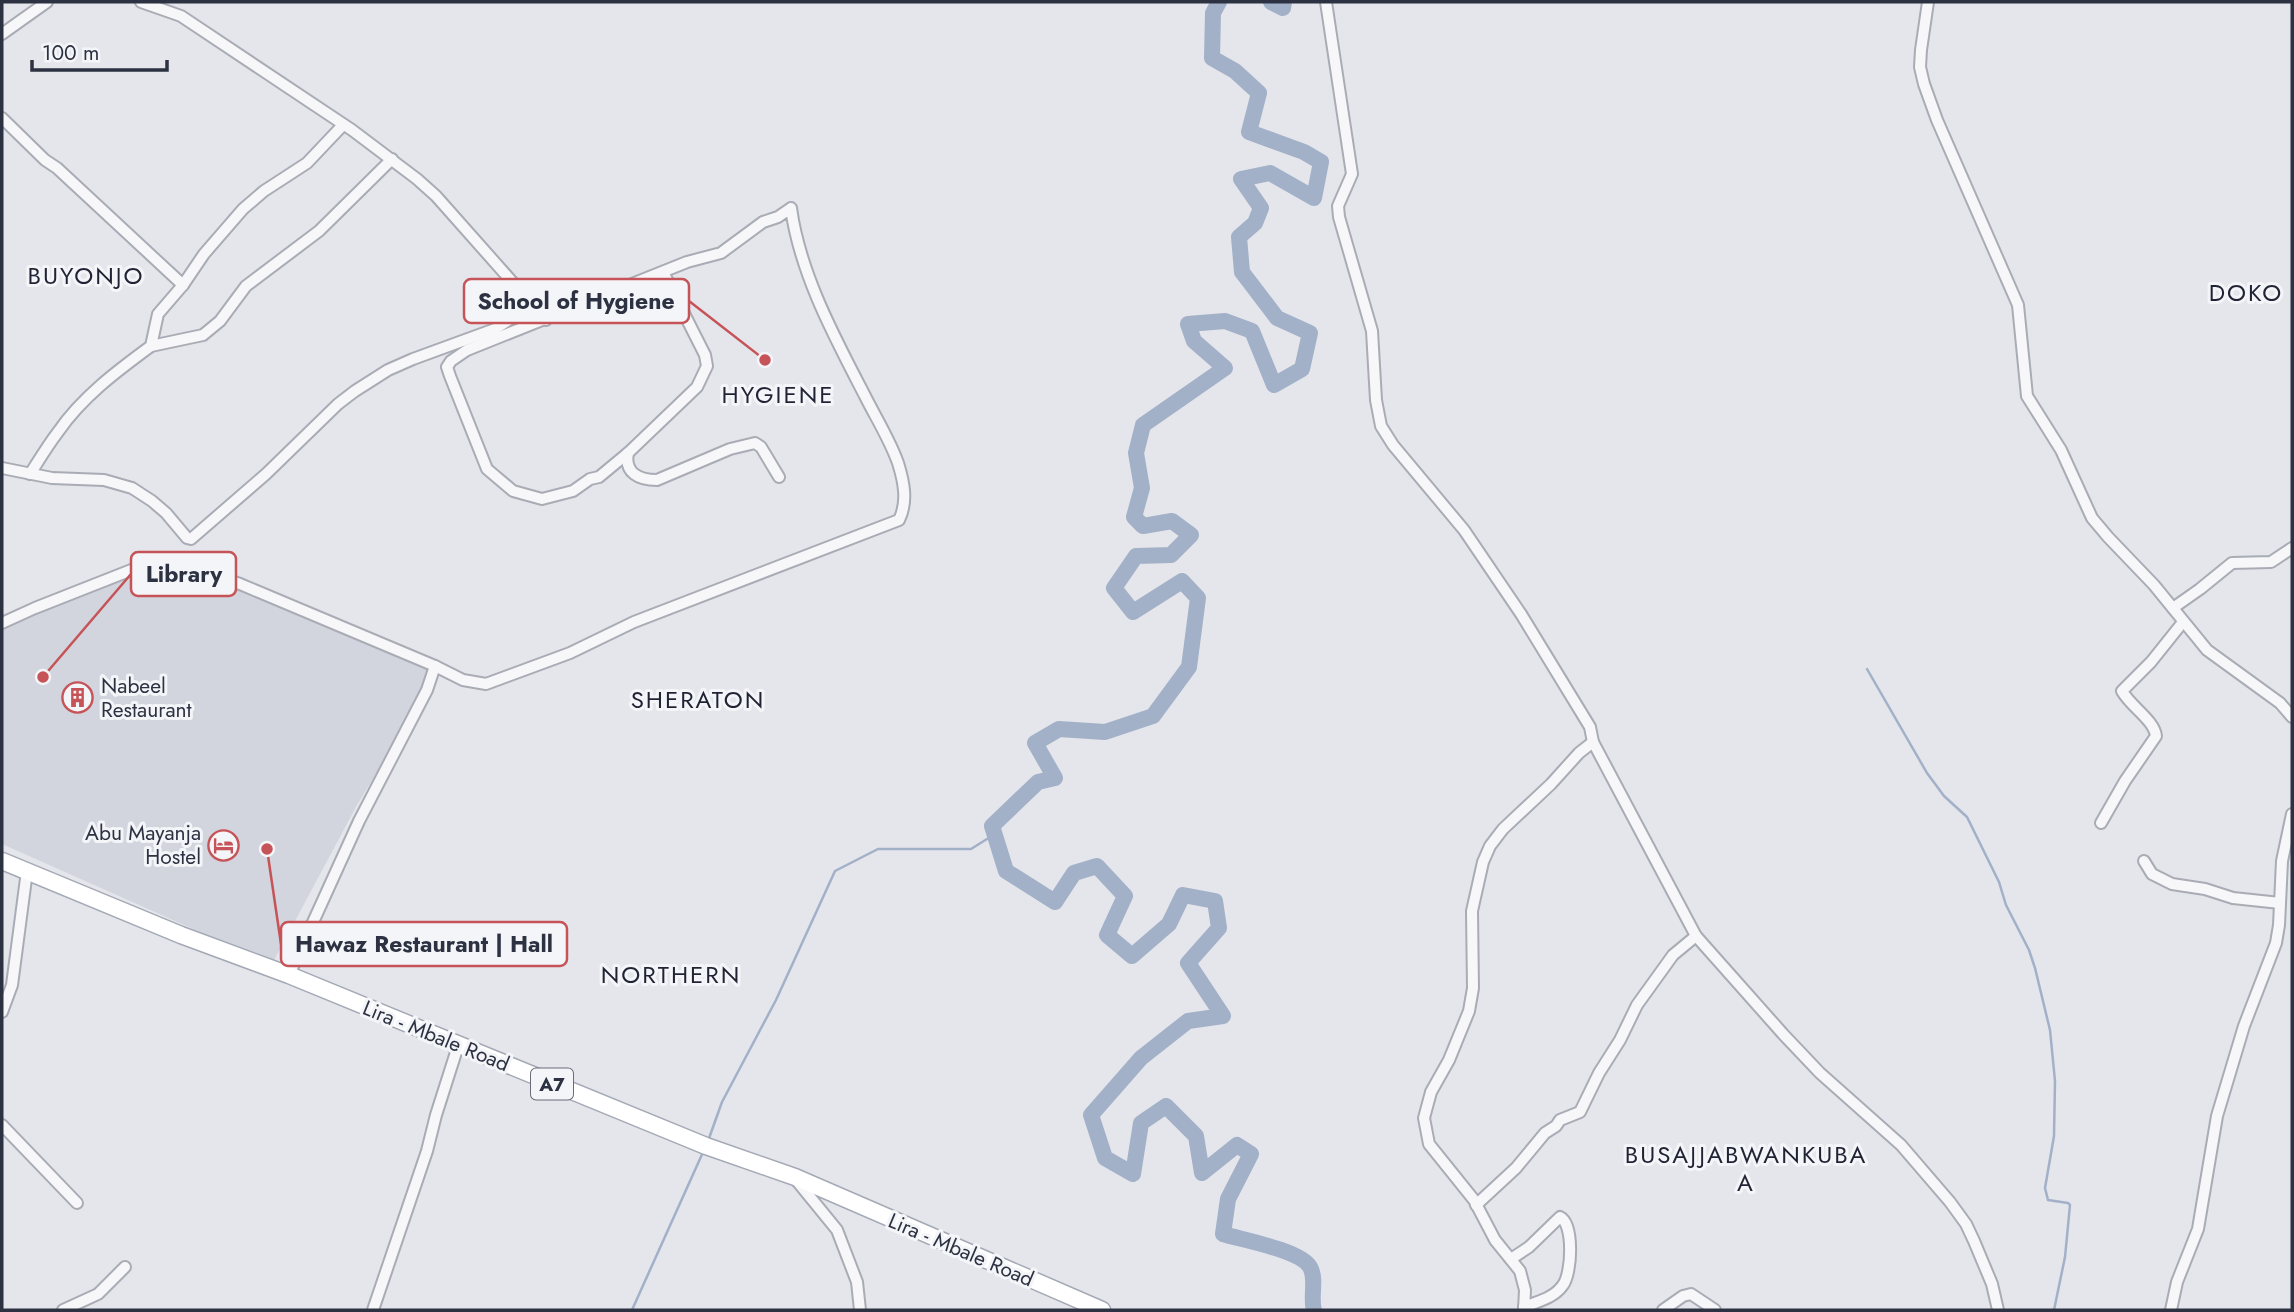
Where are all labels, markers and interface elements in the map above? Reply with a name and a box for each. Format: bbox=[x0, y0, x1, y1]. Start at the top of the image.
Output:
scale bar bbox=[32, 28, 166, 72]
text: 100 m bbox=[42, 38, 99, 68]
district label: BUYONJO bbox=[28, 258, 144, 293]
district label: DOKO bbox=[2209, 275, 2283, 310]
callout: School of Hygiene bbox=[464, 279, 689, 323]
text: School of Hygiene bbox=[477, 284, 675, 318]
district label: HYGIENE bbox=[722, 377, 834, 412]
callout: Library bbox=[131, 552, 236, 596]
text: Library bbox=[146, 557, 223, 591]
place label: Nabeel Restaurant bbox=[101, 671, 192, 725]
building icon: Nabeel Restaurant bbox=[61, 681, 95, 715]
district label: SHERATON bbox=[631, 682, 765, 717]
place label: Abu Mayanja Hostel bbox=[85, 818, 201, 872]
hotel icon: Abu Mayanja Hostel bbox=[207, 828, 241, 862]
callout: Hawaz Restaurant | Hall bbox=[281, 922, 567, 966]
text: Hawaz Restaurant | Hall bbox=[295, 927, 553, 961]
district label: NORTHERN bbox=[601, 957, 741, 992]
street label: Lira - Mbale Road bbox=[358, 993, 514, 1079]
road number: A7 bbox=[531, 1068, 573, 1100]
district label: BUSAJJABWANKUBA A bbox=[1625, 1137, 1867, 1200]
street label: Lira - Mbale Road bbox=[884, 1206, 1038, 1294]

